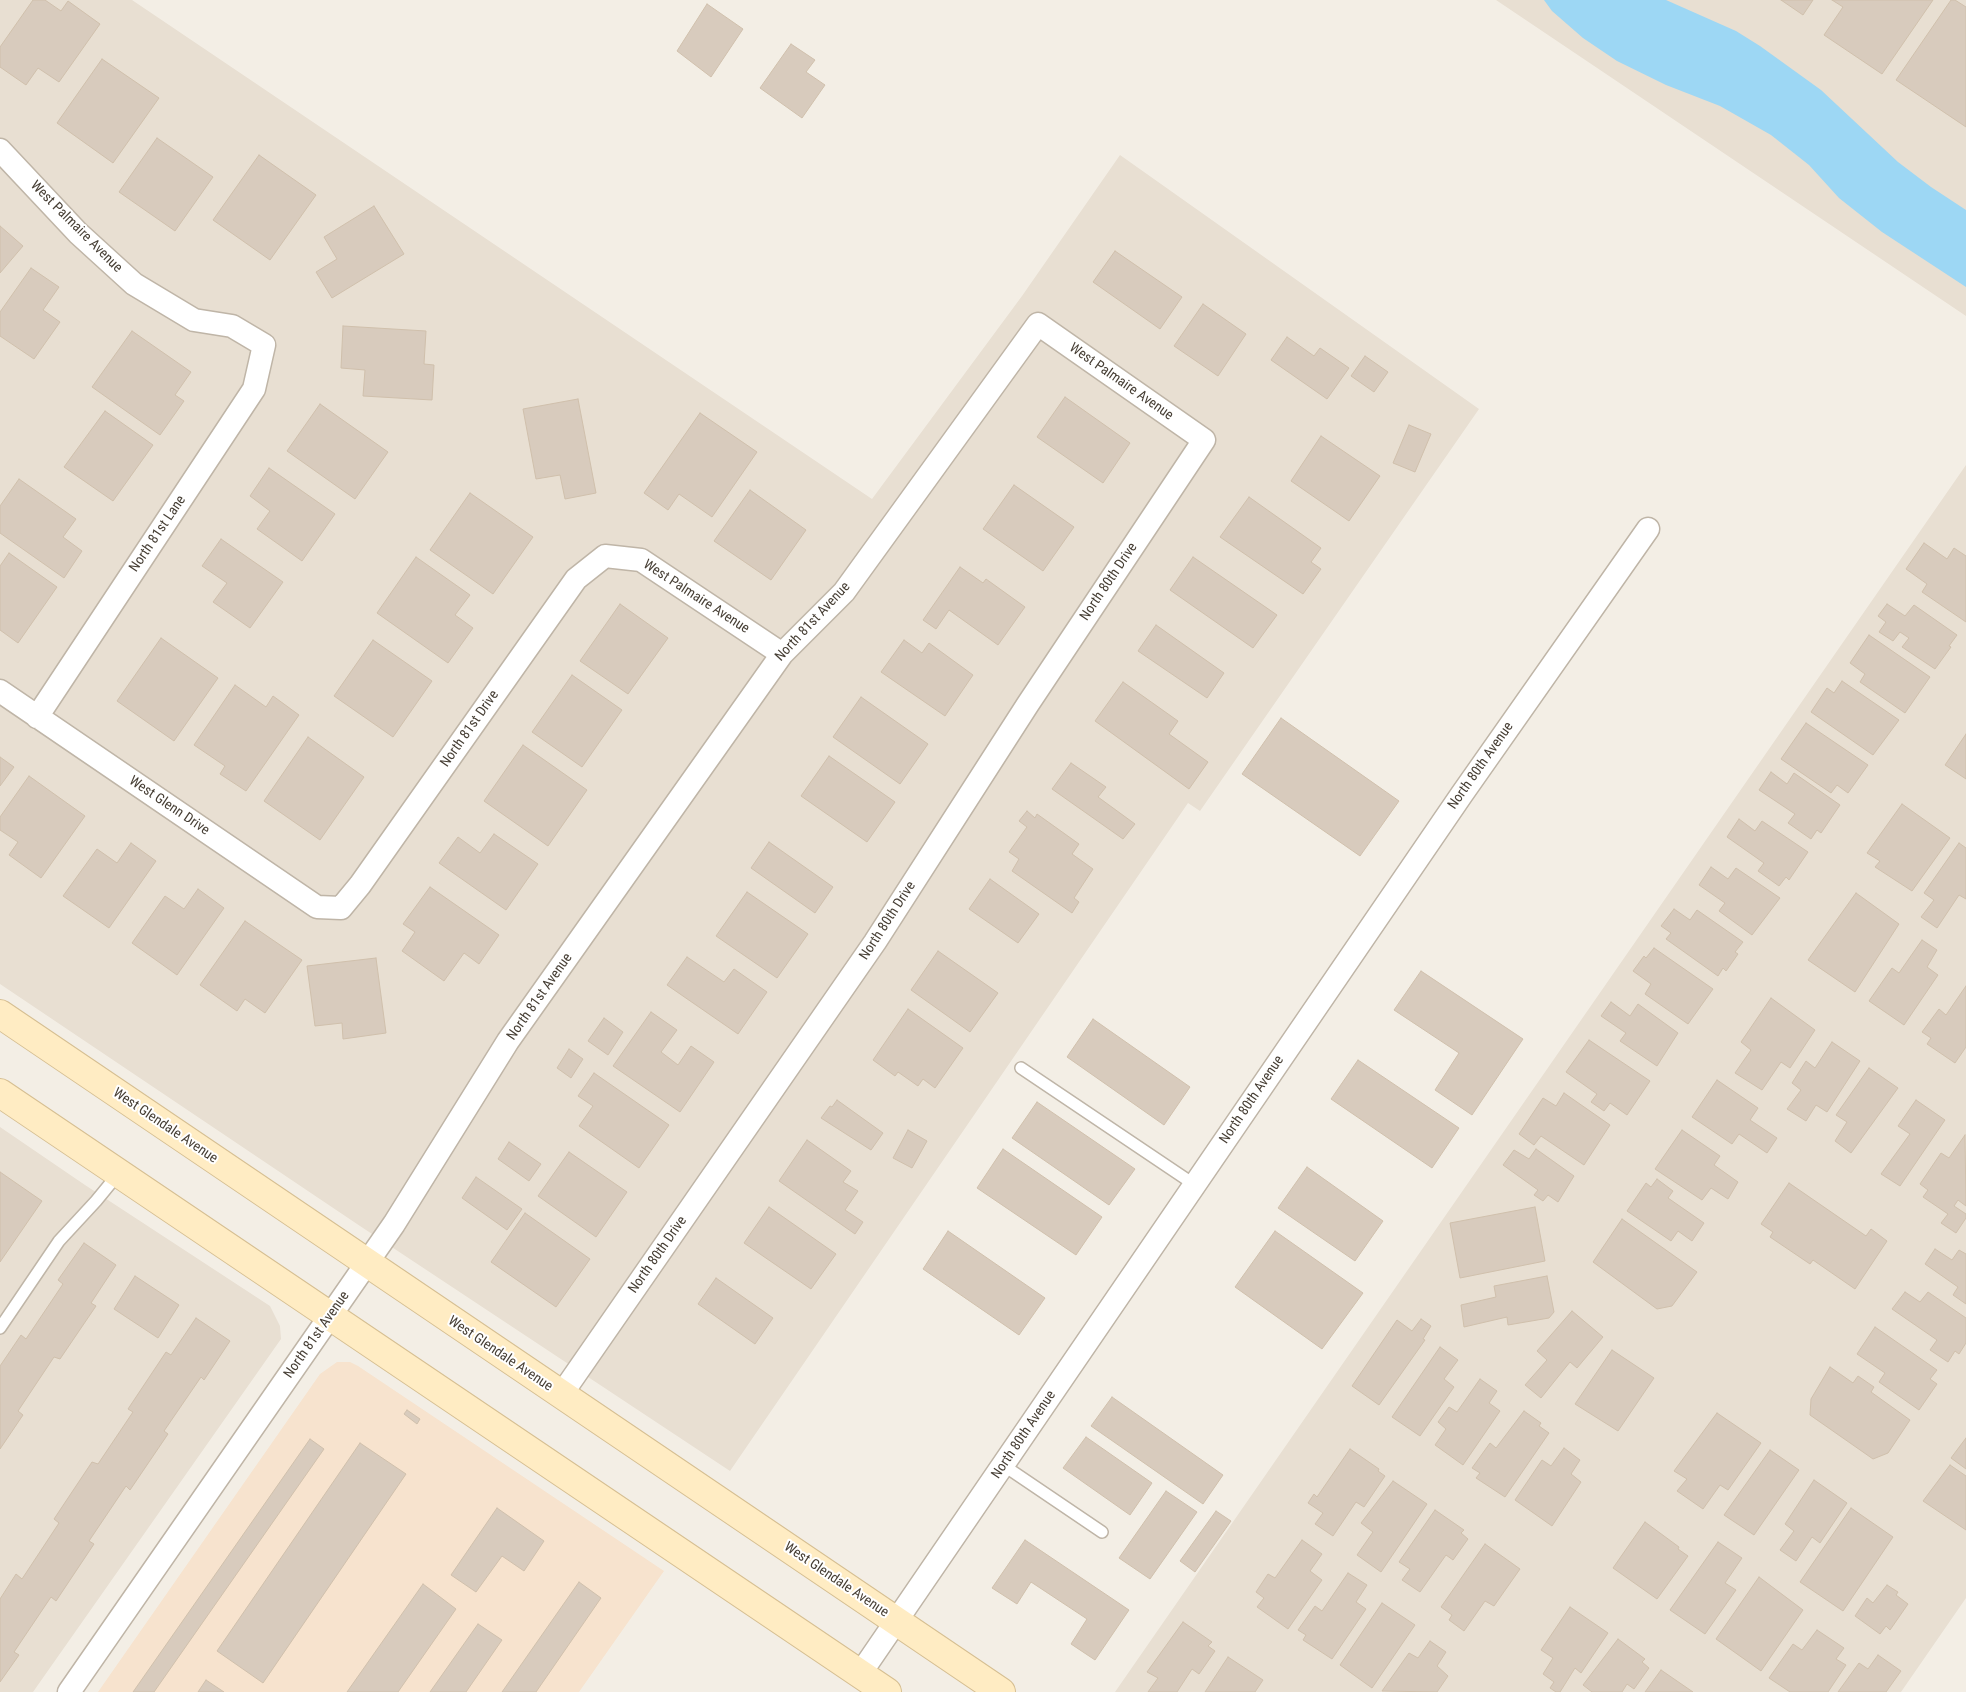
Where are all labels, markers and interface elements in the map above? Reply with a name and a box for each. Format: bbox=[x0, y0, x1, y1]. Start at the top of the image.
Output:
street label: West Palmaire Avenue bbox=[27, 178, 125, 276]
street label: West Palmaire Avenue bbox=[1066, 340, 1176, 424]
street label: North 81st Lane bbox=[126, 493, 190, 575]
street label: North 80th Drive bbox=[1077, 540, 1141, 624]
street label: West Palmaire Avenue bbox=[640, 556, 752, 638]
street label: North 81st Avenue bbox=[772, 579, 854, 665]
street label: North 81st Drive bbox=[437, 687, 503, 771]
street label: North 80th Avenue bbox=[1445, 719, 1517, 813]
street label: West Glenn Drive bbox=[126, 773, 212, 839]
street label: North 80th Drive bbox=[856, 879, 920, 963]
street label: North 81st Avenue bbox=[504, 950, 576, 1044]
street label: North 80th Avenue bbox=[1216, 1053, 1288, 1147]
street label: West Glendale Avenue bbox=[110, 1085, 220, 1167]
street label: North 80th Drive bbox=[625, 1213, 691, 1297]
street label: North 81st Avenue bbox=[281, 1288, 353, 1382]
street label: West Glendale Avenue bbox=[445, 1313, 555, 1395]
street label: North 80th Avenue bbox=[988, 1388, 1060, 1482]
street label: West Glendale Avenue bbox=[781, 1539, 891, 1621]

